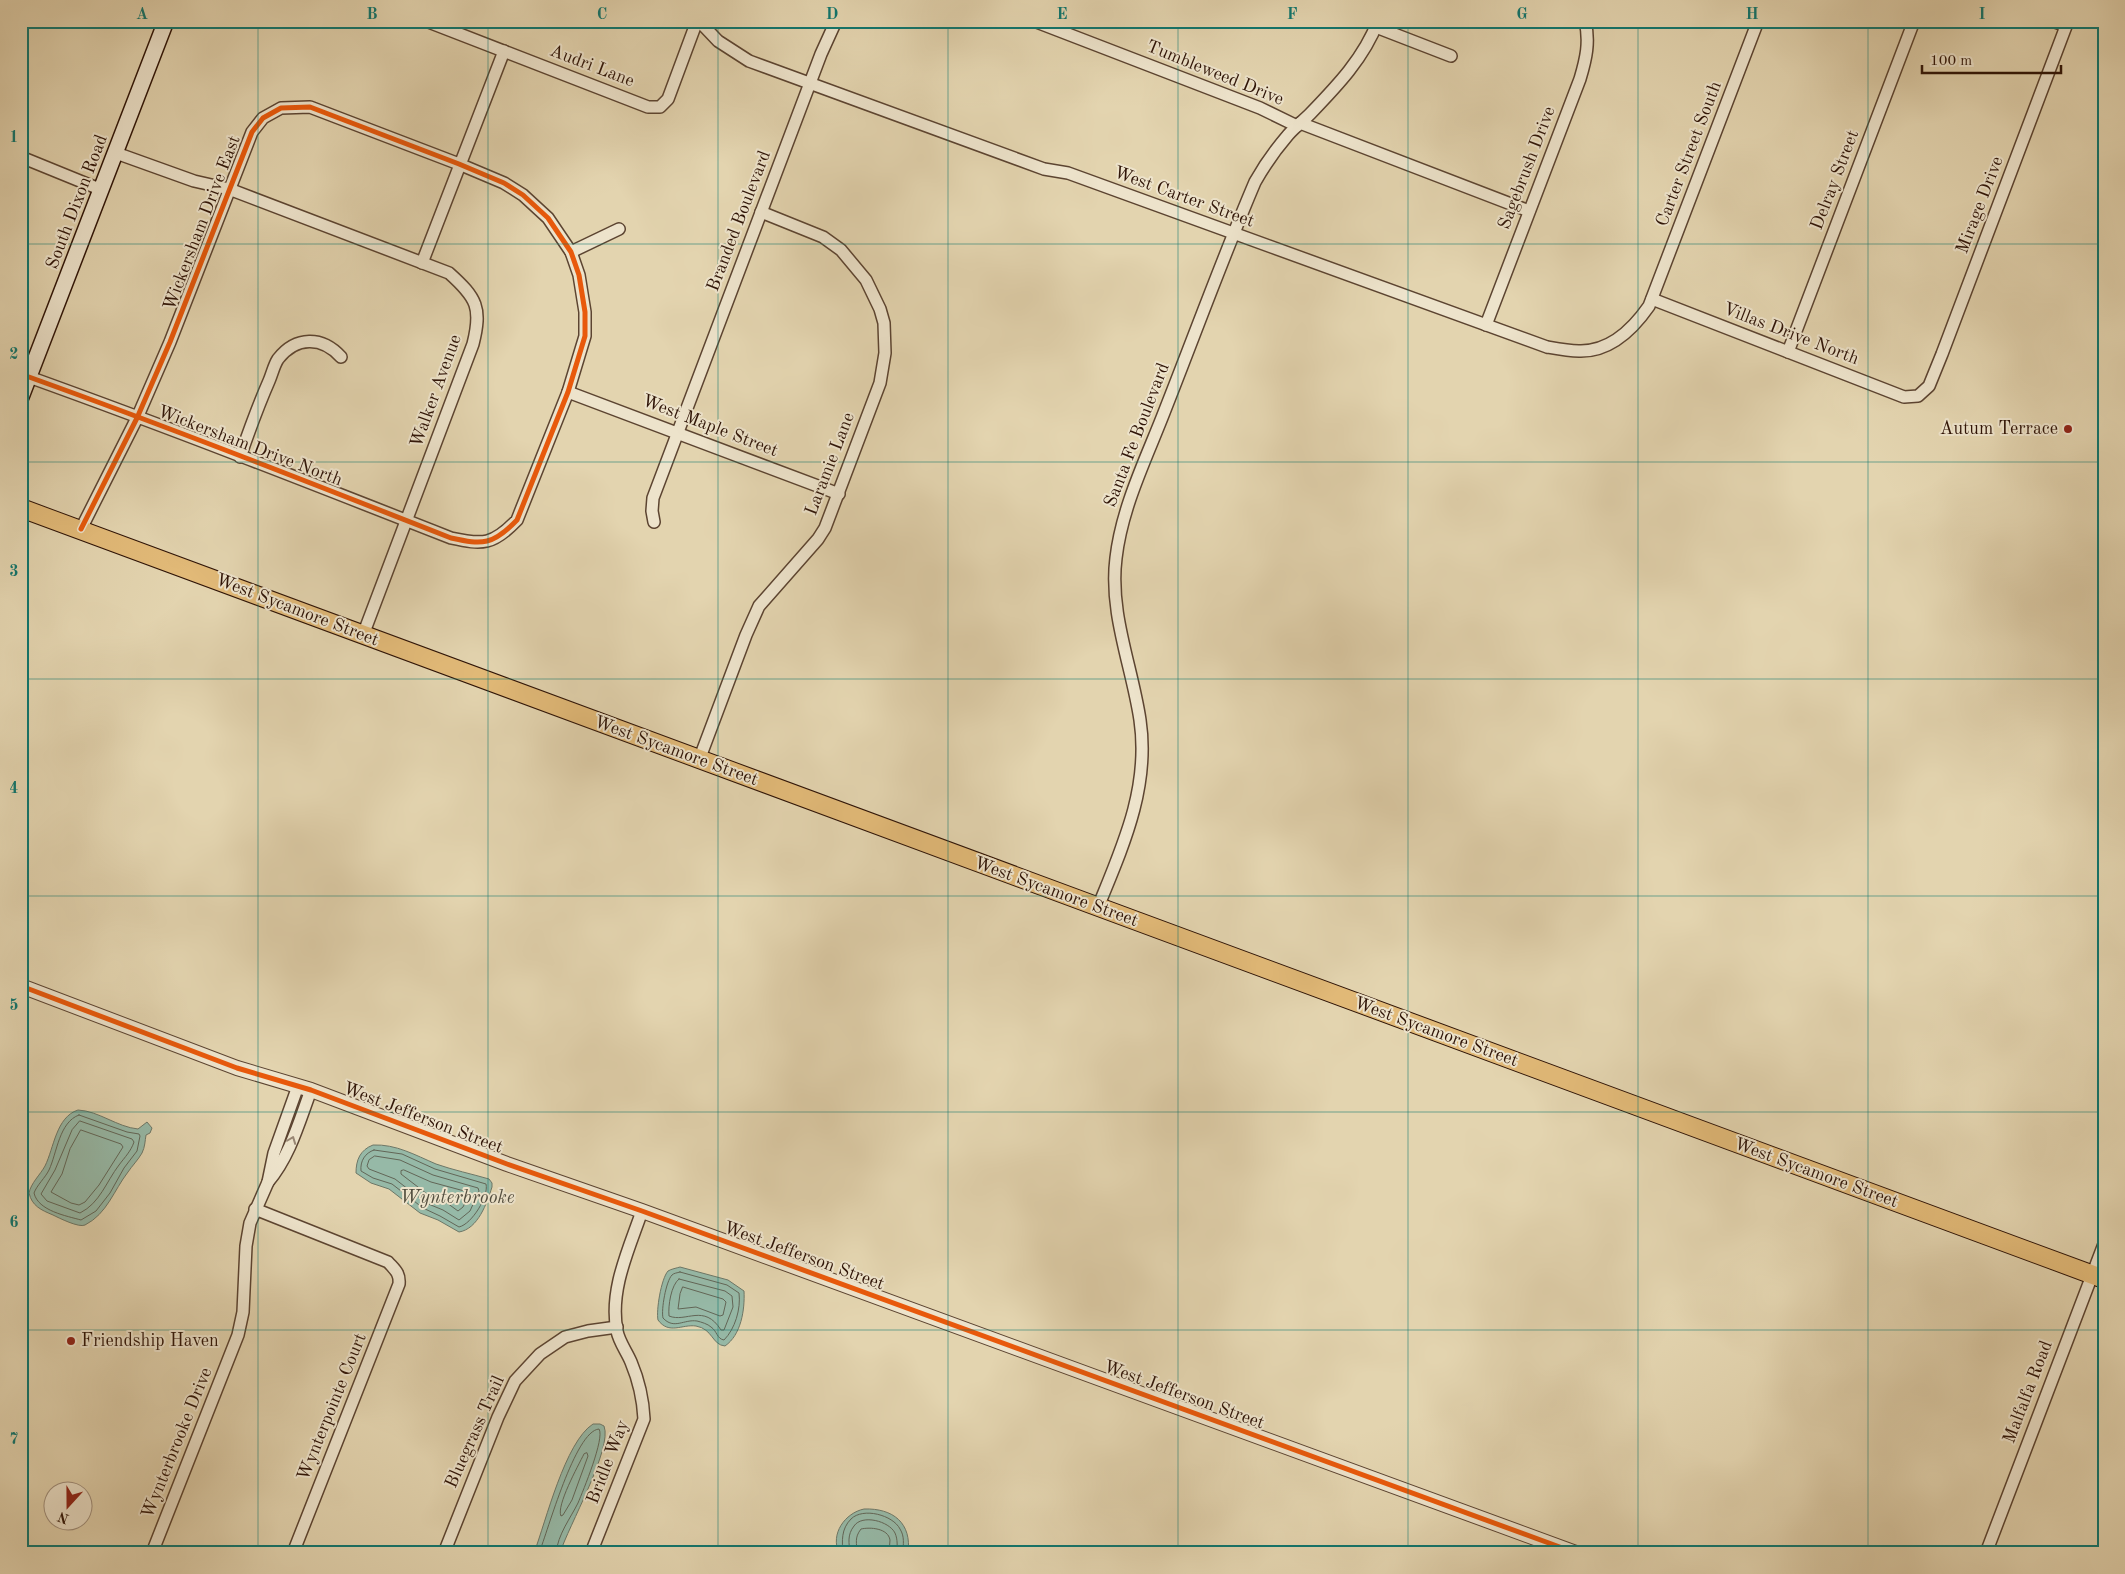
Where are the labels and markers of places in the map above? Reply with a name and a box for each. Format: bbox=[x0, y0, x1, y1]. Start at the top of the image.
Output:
place label: Autum Terrace bbox=[1940, 420, 2058, 438]
marker: Autum Terrace bbox=[2062, 423, 2074, 435]
place label: Friendship Haven bbox=[81, 1332, 219, 1350]
marker: Friendship Haven bbox=[65, 1335, 77, 1347]

